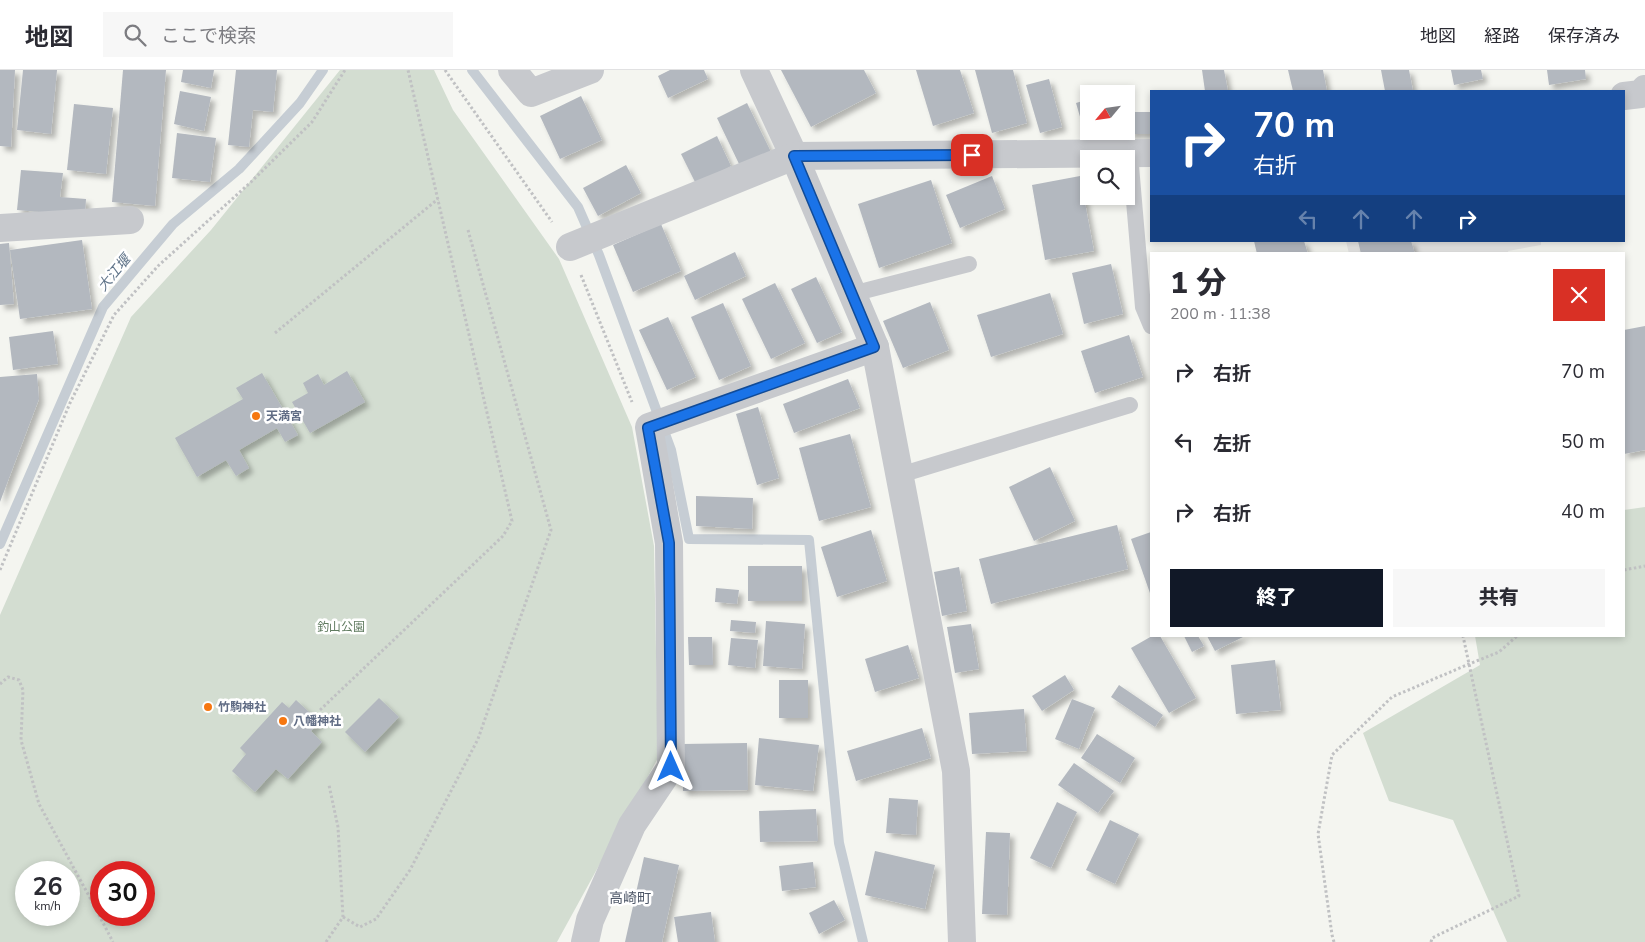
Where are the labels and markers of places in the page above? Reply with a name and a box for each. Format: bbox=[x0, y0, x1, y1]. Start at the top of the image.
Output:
pin bbox=[951, 134, 993, 176]
place label: 天満宮 bbox=[266, 408, 302, 424]
marker: 天満宮 bbox=[250, 410, 262, 422]
place label: 竹駒神社 bbox=[218, 699, 266, 715]
marker: 竹駒神社 bbox=[202, 701, 214, 713]
place label: 八幡神社 bbox=[293, 713, 341, 729]
marker: 八幡神社 bbox=[277, 715, 289, 727]

